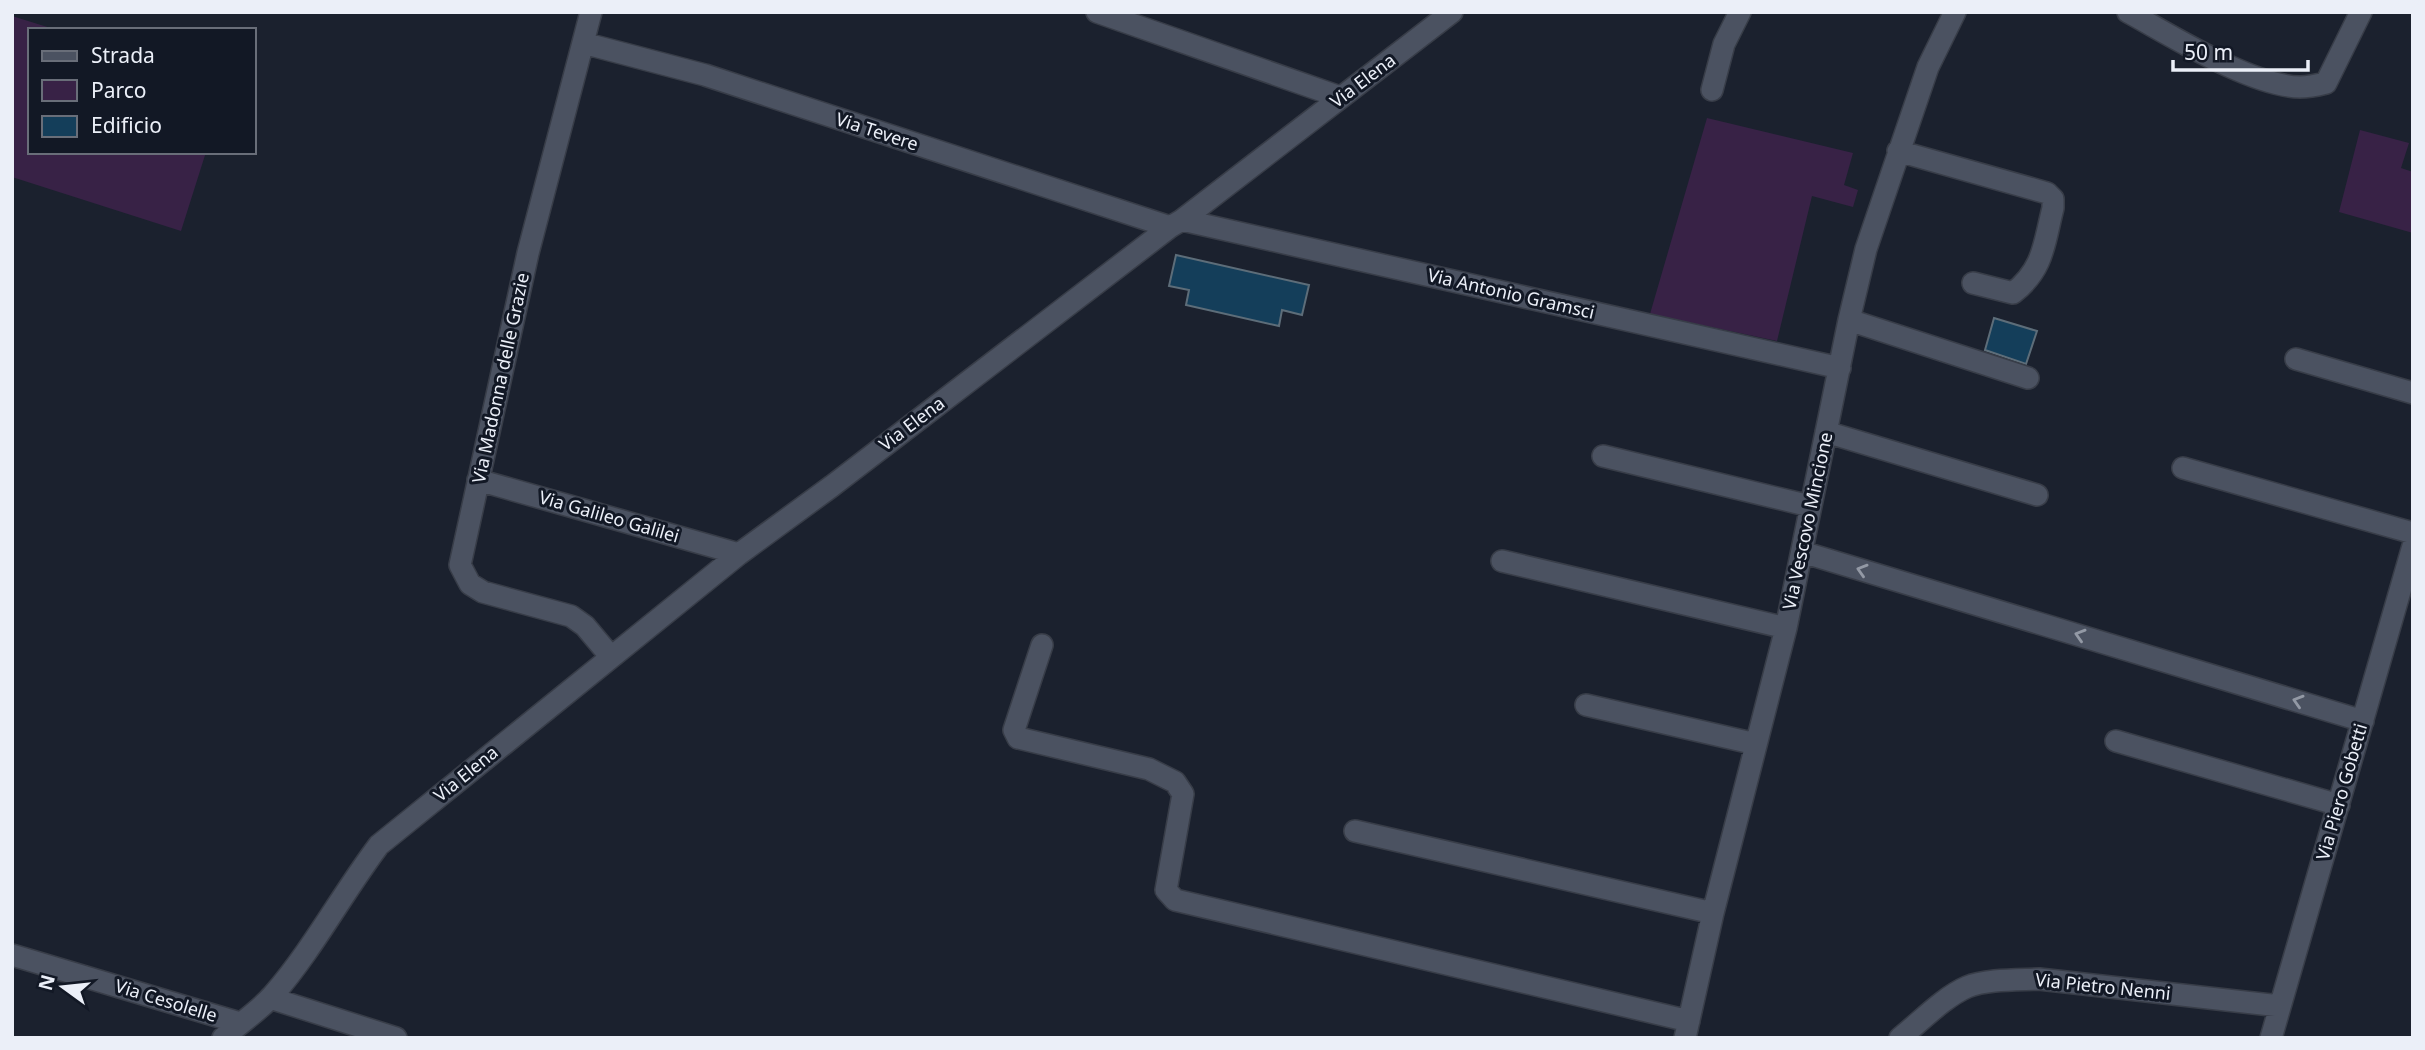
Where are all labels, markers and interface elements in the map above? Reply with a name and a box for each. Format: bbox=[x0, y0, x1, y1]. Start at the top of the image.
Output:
legend bbox=[28, 28, 256, 154]
scale bar bbox=[2173, 28, 2308, 72]
text: 50 m bbox=[2184, 38, 2233, 66]
text: Strada bbox=[91, 41, 155, 69]
street label: Via Elena bbox=[1325, 48, 1400, 113]
text: Parco bbox=[91, 76, 147, 104]
street label: Via Tevere bbox=[833, 106, 922, 156]
text: Edificio bbox=[91, 111, 162, 139]
street label: Via Antonio Gramsci bbox=[1425, 262, 1597, 324]
street label: Via Madonna delle Grazie bbox=[466, 270, 534, 485]
street label: Via Elena bbox=[874, 391, 949, 456]
street label: Via Vescovo Mincione bbox=[1776, 430, 1838, 612]
street label: Via Galileo Galilei bbox=[536, 485, 682, 548]
one-way arrow bbox=[1857, 563, 1869, 578]
one-way arrow bbox=[2074, 629, 2086, 644]
one-way arrow bbox=[2292, 694, 2304, 709]
street label: Via Piero Gobetti bbox=[2310, 720, 2372, 863]
street label: Via Elena bbox=[428, 740, 503, 807]
north arrow bbox=[28, 952, 98, 1022]
street label: Via Pietro Nenni bbox=[2034, 967, 2172, 1005]
text: N bbox=[32, 972, 61, 993]
street label: Via Cesolelle bbox=[112, 973, 220, 1027]

